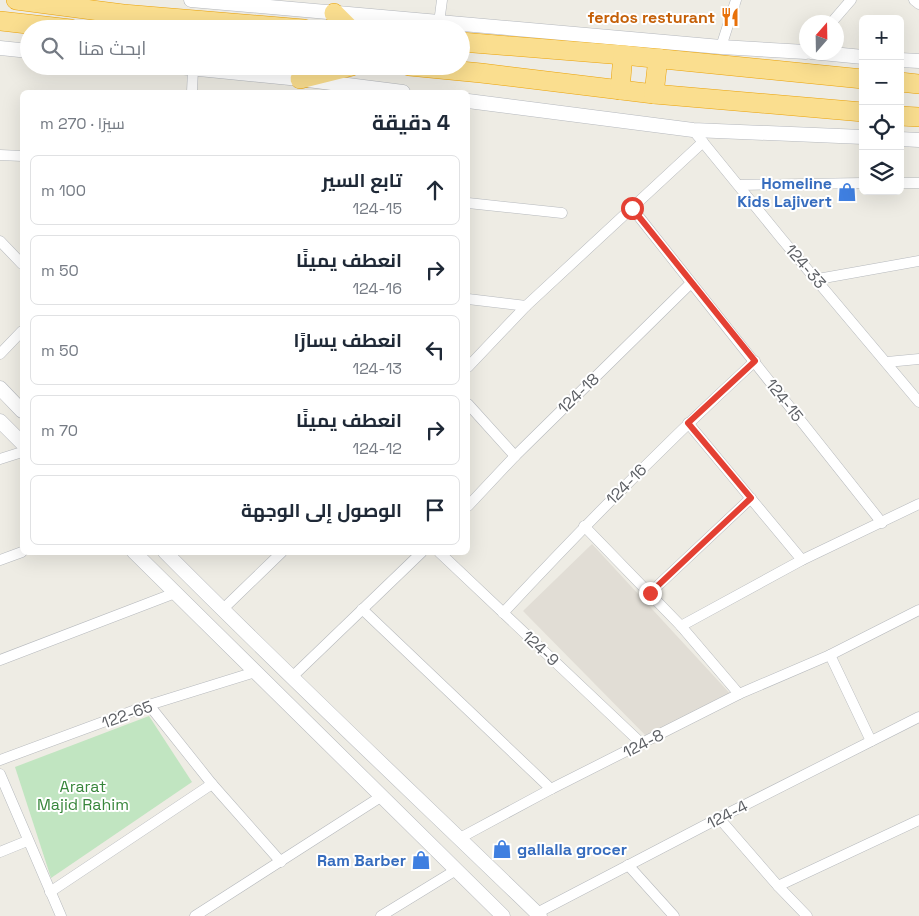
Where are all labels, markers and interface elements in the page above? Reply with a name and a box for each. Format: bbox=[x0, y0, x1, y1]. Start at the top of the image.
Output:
restaurant icon: ferdos resturant bbox=[719, 6, 741, 28]
place label: ferdos resturant bbox=[588, 7, 715, 28]
north arrow bbox=[799, 15, 844, 60]
map controls bbox=[859, 15, 904, 195]
button: + bbox=[859, 15, 904, 60]
search box bbox=[20, 20, 470, 75]
icon: search bbox=[38, 34, 66, 62]
text: ابحث هنا bbox=[78, 36, 146, 61]
button: − bbox=[859, 60, 904, 105]
button: locate bbox=[859, 105, 904, 150]
text: 4 دقيقة bbox=[372, 109, 450, 136]
text: سيرًا · 270 m bbox=[40, 113, 125, 134]
button: layers bbox=[859, 150, 904, 195]
text: تابع السير bbox=[322, 168, 402, 193]
place label: Homeline Kids Lajivert bbox=[737, 173, 832, 212]
icon: ahead bbox=[421, 176, 449, 204]
text: 100 m bbox=[41, 180, 86, 201]
shop icon: Homeline Kids Lajivert bbox=[836, 181, 858, 203]
route start bbox=[621, 197, 644, 220]
text: 124-15 bbox=[353, 198, 402, 219]
street label: 124-33 bbox=[780, 240, 831, 293]
text: انعطف يمينًا bbox=[296, 248, 402, 273]
icon: right bbox=[421, 256, 449, 284]
text: 50 m bbox=[41, 260, 79, 281]
text: 124-16 bbox=[352, 278, 402, 299]
text: انعطف يسارًا bbox=[294, 328, 402, 353]
icon: left bbox=[421, 336, 449, 364]
text: 50 m bbox=[41, 340, 79, 361]
text: 124-13 bbox=[353, 358, 402, 379]
street label: 124-18 bbox=[553, 368, 604, 418]
street label: 124-15 bbox=[761, 374, 808, 426]
text: انعطف يمينًا bbox=[296, 408, 402, 433]
icon: right bbox=[421, 416, 449, 444]
text: 70 m bbox=[41, 420, 78, 441]
text: 124-12 bbox=[353, 438, 402, 459]
street label: 124-16 bbox=[601, 459, 651, 509]
icon: arrive bbox=[421, 496, 449, 524]
text: الوصول إلى الوجهة bbox=[241, 498, 402, 523]
route end bbox=[639, 582, 662, 605]
street label: 124-9 bbox=[518, 626, 564, 671]
street label: 122-65 bbox=[99, 696, 155, 733]
street label: 124-8 bbox=[619, 724, 667, 763]
park label: Ararat Majid Rahim bbox=[37, 776, 129, 815]
street label: 124-4 bbox=[703, 795, 751, 834]
shop icon: gallalla grocer bbox=[491, 838, 513, 860]
place label: gallalla grocer bbox=[517, 839, 627, 860]
shop icon: Ram Barber bbox=[410, 849, 432, 871]
place label: Ram Barber bbox=[317, 850, 406, 871]

